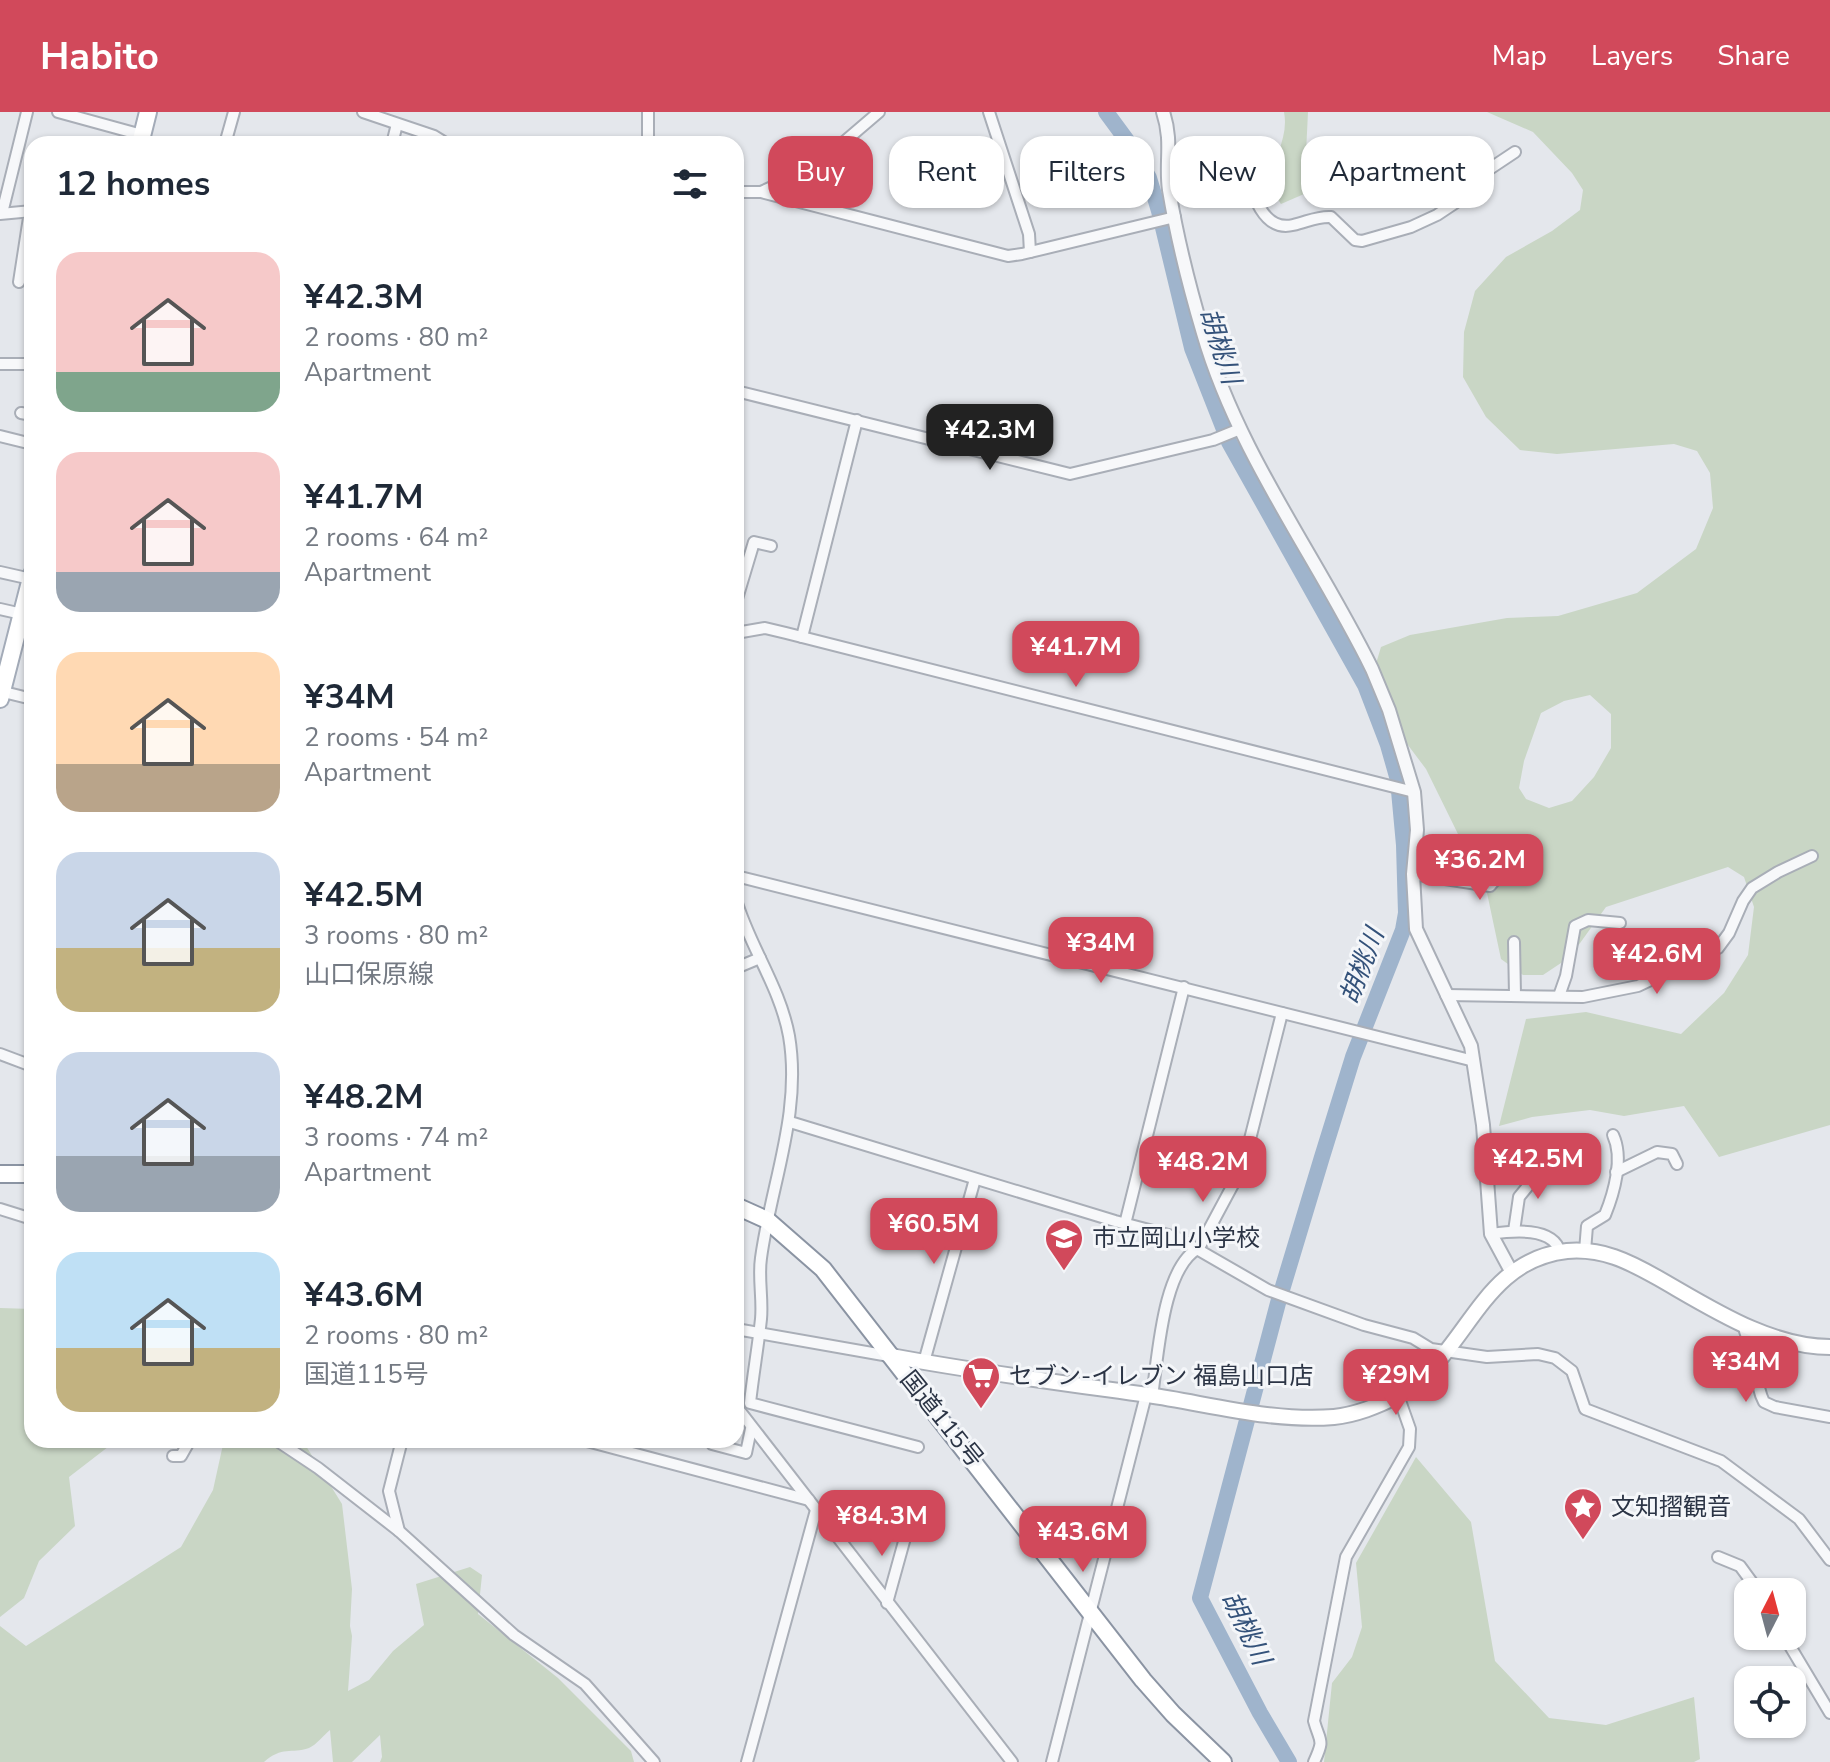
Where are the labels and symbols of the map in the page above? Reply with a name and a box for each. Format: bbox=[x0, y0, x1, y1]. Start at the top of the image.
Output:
water label: 胡桃川 bbox=[1191, 303, 1250, 391]
pin: ¥42.3M bbox=[925, 404, 1055, 472]
pin: ¥41.7M bbox=[1011, 621, 1141, 689]
pin: ¥36.2M bbox=[1415, 834, 1545, 902]
pin: ¥34M bbox=[1054, 917, 1148, 985]
water label: 胡桃川 bbox=[1332, 921, 1393, 1009]
pin: ¥42.6M bbox=[1592, 928, 1722, 996]
pin: ¥42.5M bbox=[1473, 1133, 1603, 1201]
pin: ¥48.2M bbox=[1138, 1136, 1268, 1204]
pin: ¥60.5M bbox=[869, 1198, 999, 1266]
school or university icon: 市立岡山小学校 bbox=[1043, 1217, 1085, 1272]
place label: 市立岡山小学校 bbox=[1092, 1222, 1260, 1254]
pin: ¥34M bbox=[1699, 1336, 1793, 1404]
pin: ¥29M bbox=[1349, 1349, 1443, 1417]
supermarket icon: セブン-イレブン 福島山口店 bbox=[960, 1355, 1002, 1410]
place label: セブン-イレブン 福島山口店 bbox=[1009, 1360, 1313, 1392]
street label: 国道115号 bbox=[893, 1364, 991, 1474]
place icon: 文知摺観音 bbox=[1562, 1486, 1604, 1541]
pin: ¥84.3M bbox=[817, 1490, 947, 1558]
place label: 文知摺観音 bbox=[1611, 1491, 1731, 1523]
pin: ¥43.6M bbox=[1018, 1506, 1148, 1574]
north arrow bbox=[1734, 1578, 1806, 1650]
water label: 胡桃川 bbox=[1213, 1585, 1280, 1673]

